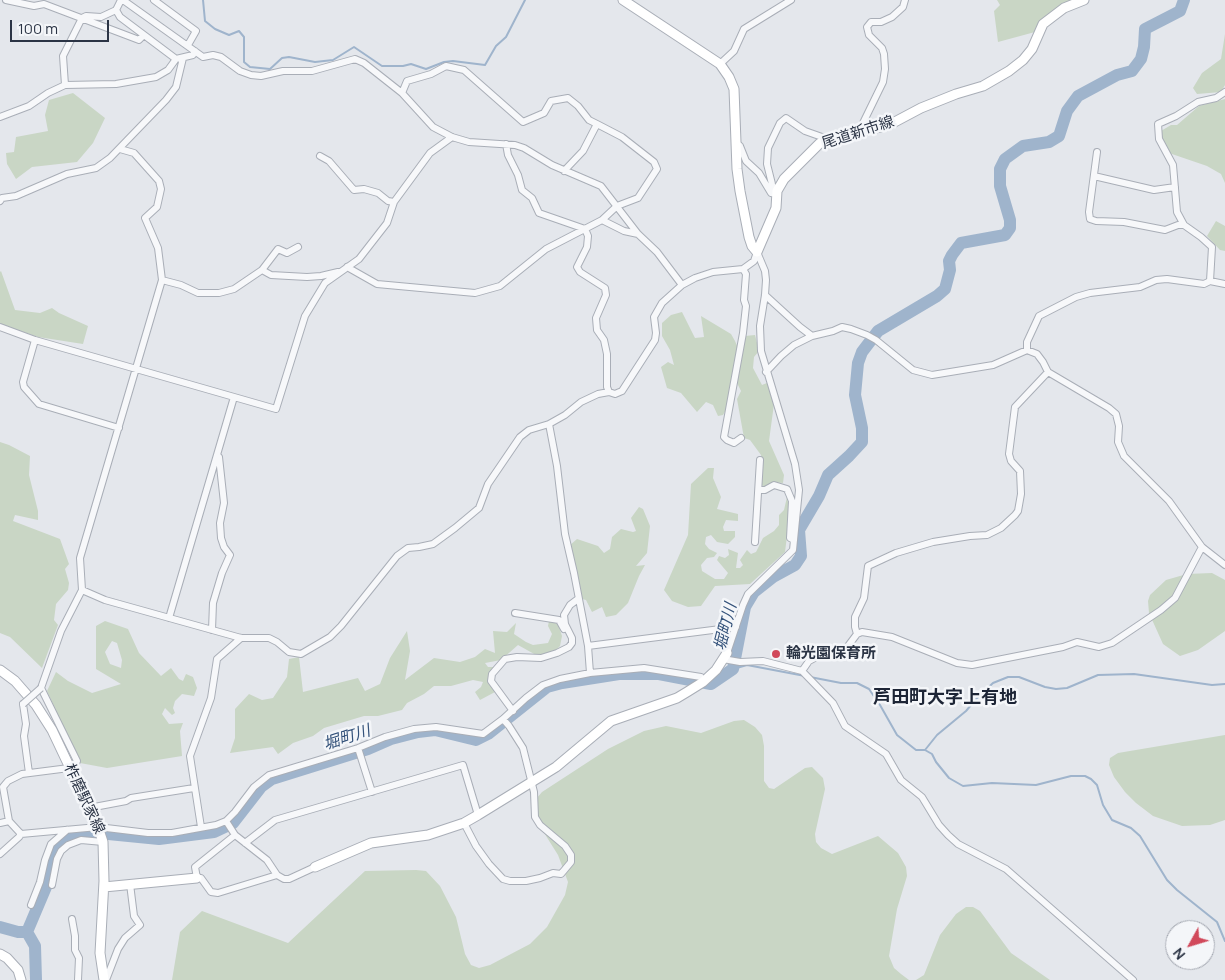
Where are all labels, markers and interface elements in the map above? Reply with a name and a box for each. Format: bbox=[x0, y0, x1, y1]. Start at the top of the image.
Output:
scale bar bbox=[12, 10, 111, 42]
text: 100 m bbox=[18, 18, 58, 39]
street label: 尾道新市線 bbox=[820, 113, 896, 153]
water label: 堀町川 bbox=[711, 601, 741, 653]
place label: 輪光園保育所 bbox=[786, 645, 876, 663]
marker: 輪光園保育所 bbox=[770, 648, 782, 660]
district label: 芦田町大字上有地 bbox=[873, 687, 1017, 709]
water label: 堀町川 bbox=[321, 721, 373, 755]
street label: 柞磨駅家線 bbox=[60, 761, 108, 837]
north arrow bbox=[1165, 920, 1215, 970]
text: N bbox=[1168, 944, 1189, 964]

